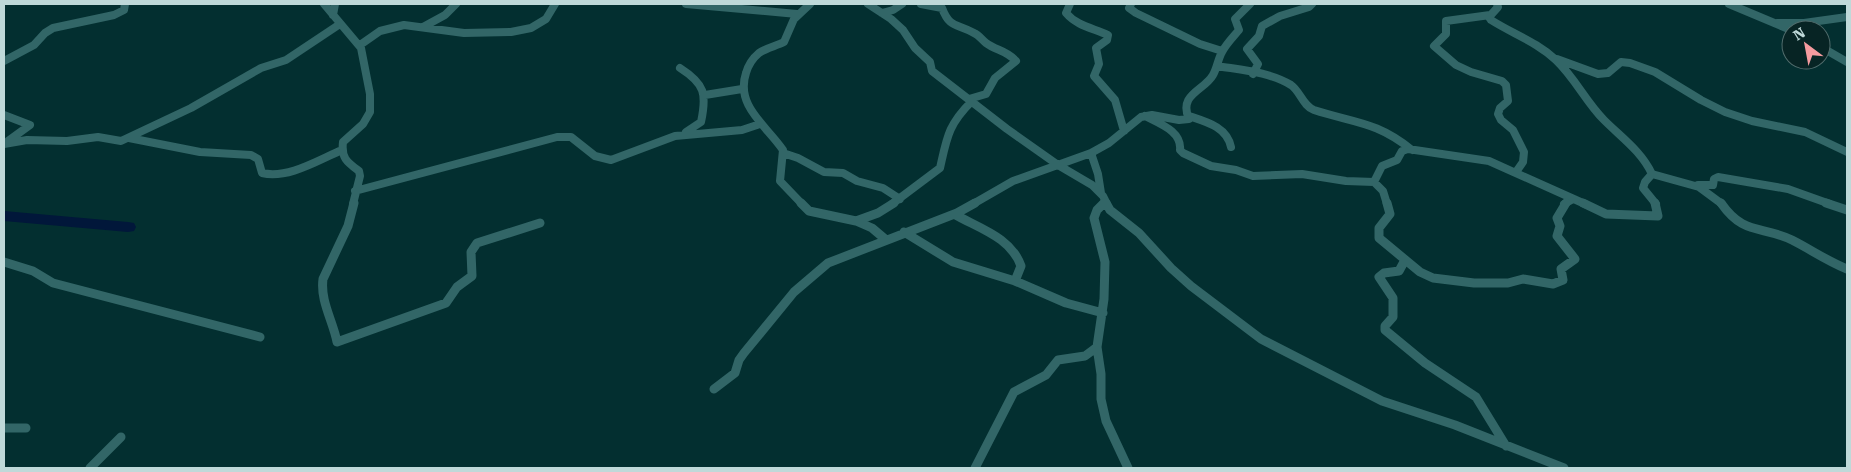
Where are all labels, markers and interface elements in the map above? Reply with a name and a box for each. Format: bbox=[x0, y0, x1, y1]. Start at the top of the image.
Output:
north arrow bbox=[1781, 20, 1831, 70]
text: N bbox=[1790, 24, 1808, 44]

